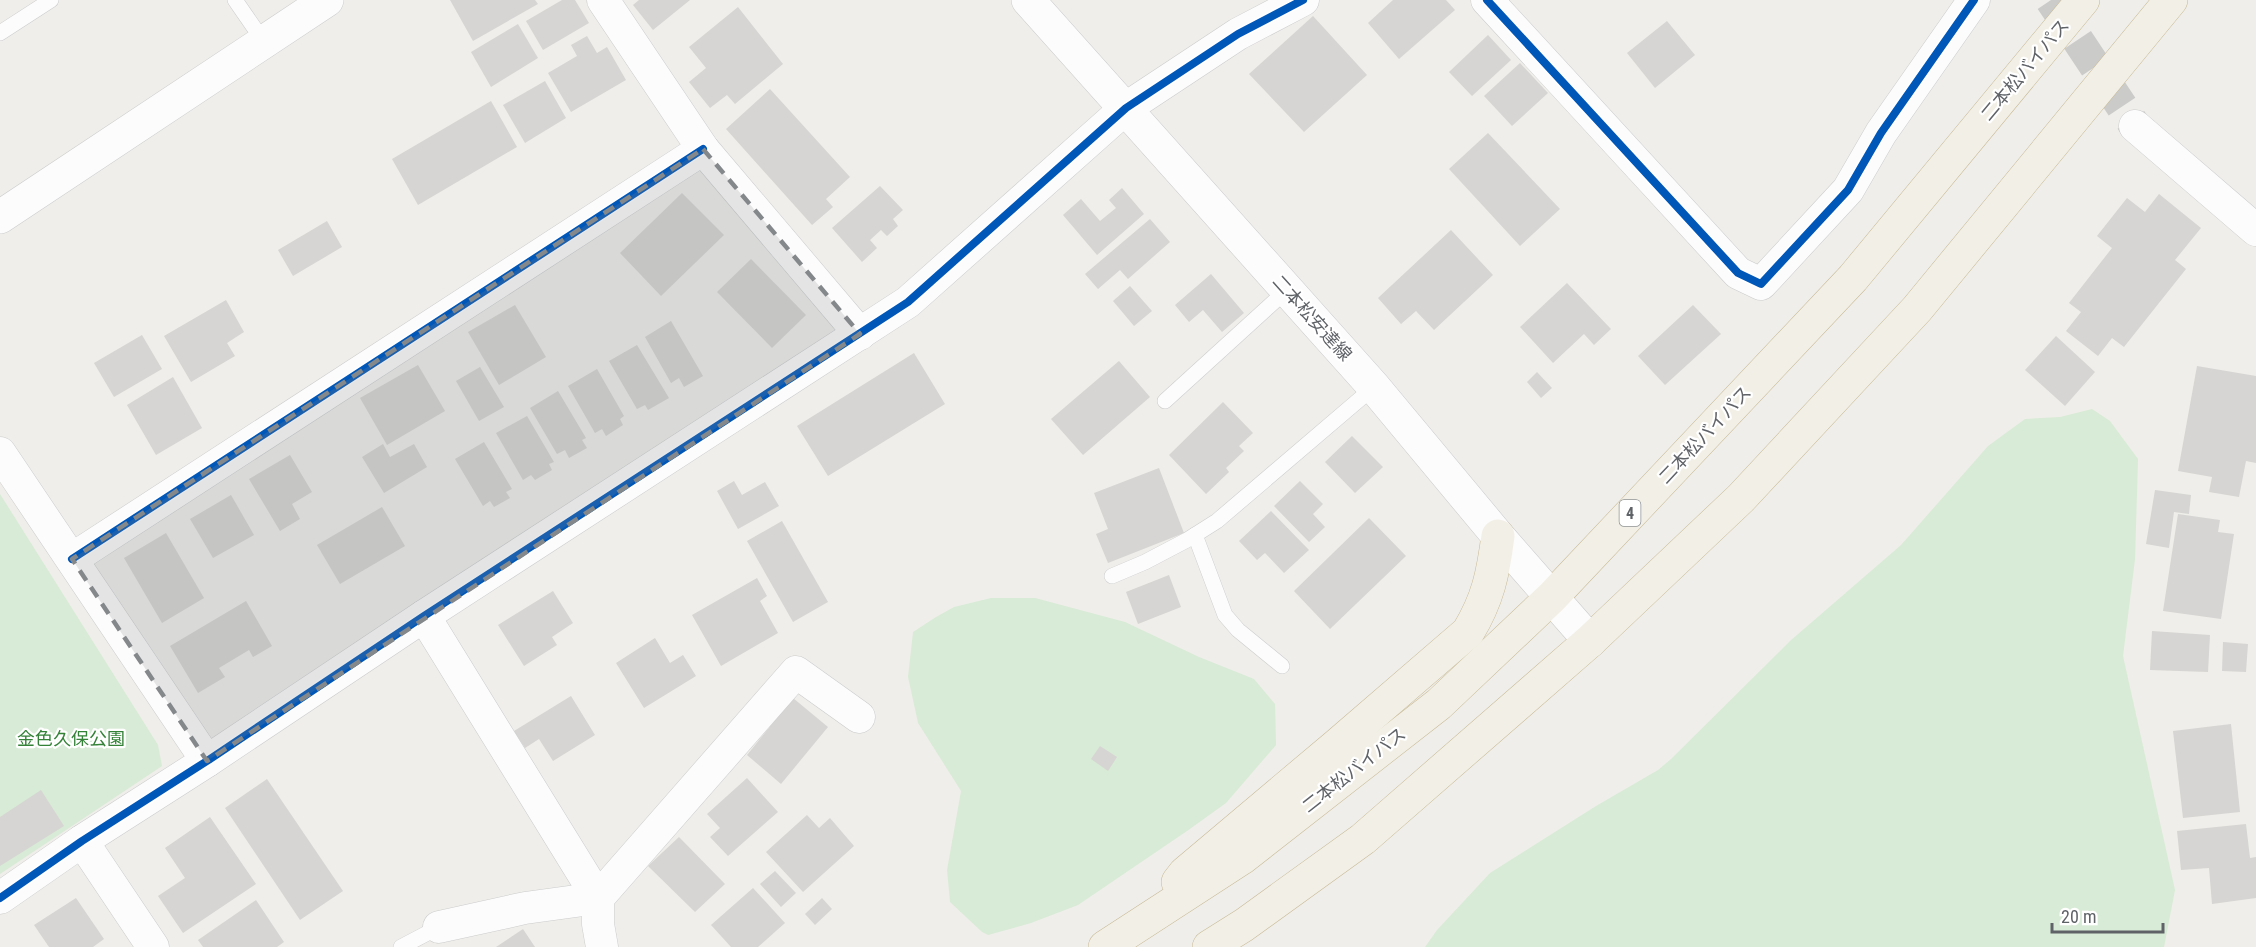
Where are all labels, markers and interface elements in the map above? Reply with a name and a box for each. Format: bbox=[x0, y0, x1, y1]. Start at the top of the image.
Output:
street label: 二本松バイパス bbox=[1976, 15, 2073, 125]
street label: 二本松安達線 bbox=[1268, 271, 1356, 365]
street label: 二本松バイパス bbox=[1654, 382, 1755, 488]
road number: 4 bbox=[1620, 500, 1640, 526]
street label: 二本松バイパス bbox=[1298, 723, 1410, 817]
park label: 金色久保公園 bbox=[17, 728, 125, 749]
scale bar bbox=[2052, 896, 2163, 934]
text: 20 m bbox=[2061, 906, 2096, 927]

